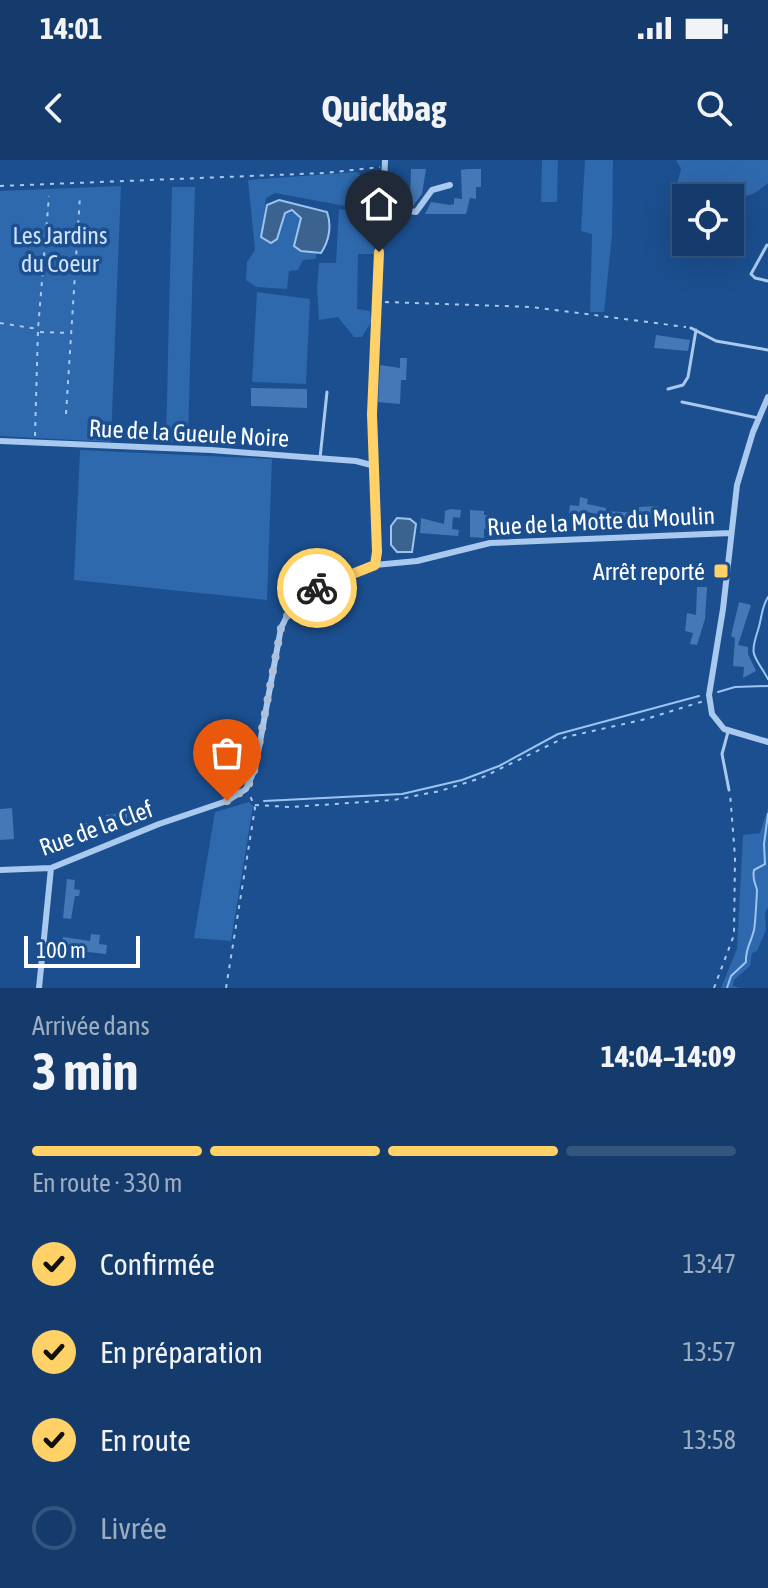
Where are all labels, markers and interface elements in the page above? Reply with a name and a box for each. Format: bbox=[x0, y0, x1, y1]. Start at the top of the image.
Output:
text: 14:01 bbox=[40, 11, 102, 45]
icon: back bbox=[32, 86, 76, 130]
icon: search bbox=[692, 86, 736, 130]
text: Quickbag bbox=[321, 87, 447, 129]
pin bbox=[345, 170, 413, 252]
icon: home bbox=[357, 182, 401, 226]
map controls bbox=[672, 184, 744, 256]
button: locate bbox=[672, 184, 744, 256]
park label: Les Jardins du Coeur bbox=[13, 222, 107, 277]
street label: Rue de la Gueule Noire bbox=[88, 414, 290, 452]
street label: Rue de la Motte du Moulin bbox=[486, 502, 716, 540]
courier bbox=[277, 548, 357, 628]
place label: Arrêt reporté bbox=[593, 558, 705, 585]
marker: Arrêt reporté bbox=[712, 562, 730, 580]
icon: bike bbox=[295, 566, 339, 610]
pin bbox=[193, 719, 261, 801]
icon: bag bbox=[205, 731, 249, 775]
street label: Rue de la Clef bbox=[36, 795, 157, 861]
scale bar bbox=[24, 932, 140, 968]
text: 100 m bbox=[36, 937, 86, 963]
text: Arrivée dans bbox=[32, 1011, 150, 1041]
text: 14:04–14:09 bbox=[601, 1039, 736, 1073]
text: 3 min bbox=[32, 1041, 138, 1101]
text: En route · 330 m bbox=[32, 1168, 182, 1198]
icon: check bbox=[32, 1242, 76, 1286]
text: Confirmée bbox=[100, 1247, 215, 1281]
text: 13:47 bbox=[682, 1249, 736, 1279]
icon: check bbox=[32, 1330, 76, 1374]
text: En préparation bbox=[100, 1335, 263, 1369]
text: 13:57 bbox=[682, 1337, 736, 1367]
icon: check bbox=[32, 1418, 76, 1462]
text: En route bbox=[100, 1423, 191, 1457]
text: 13:58 bbox=[682, 1425, 736, 1455]
text: Livrée bbox=[100, 1511, 167, 1545]

